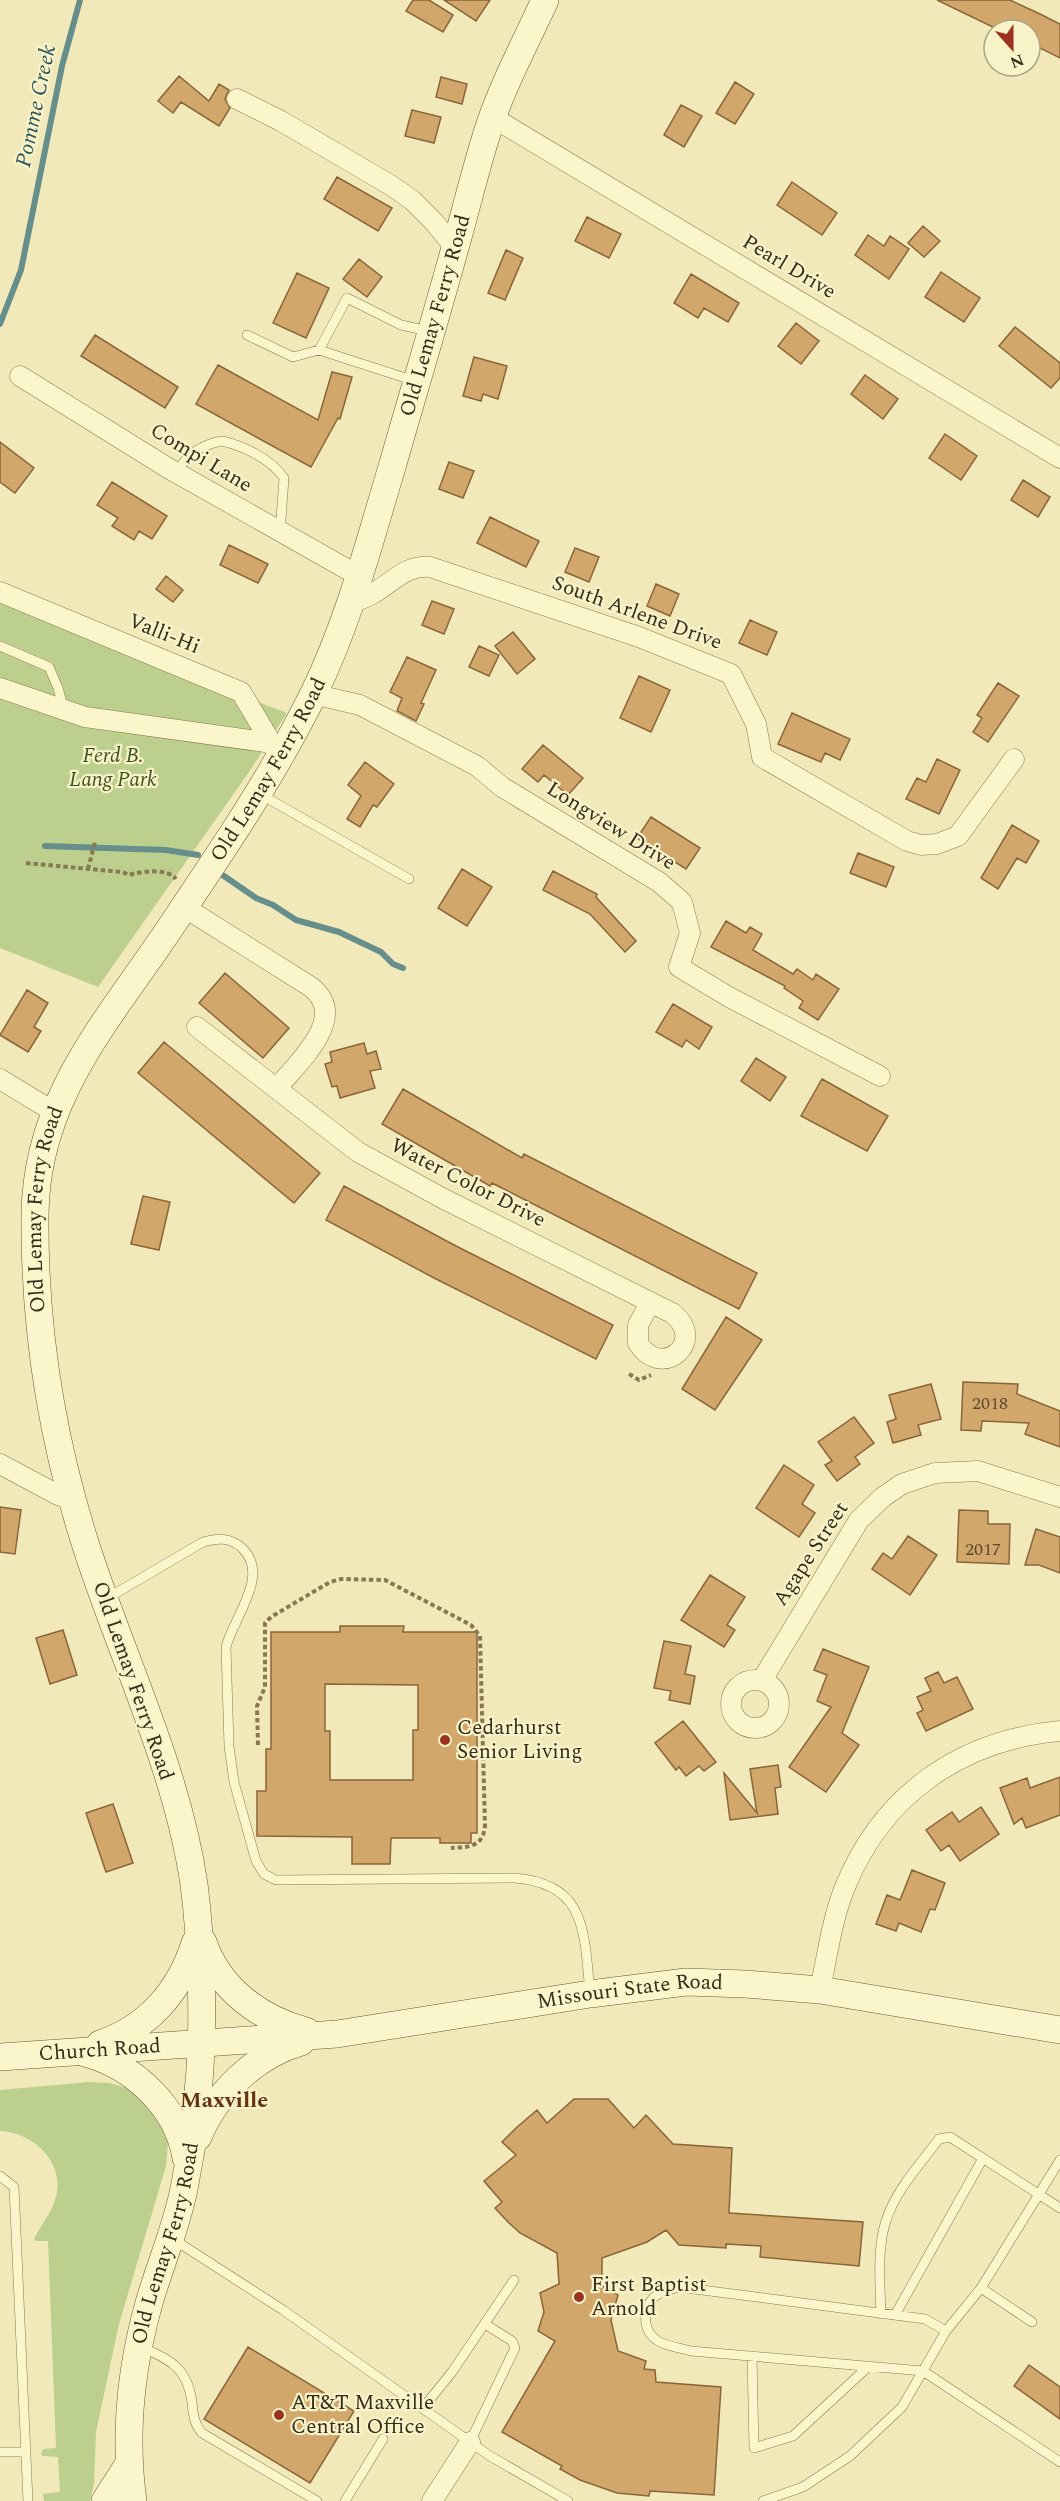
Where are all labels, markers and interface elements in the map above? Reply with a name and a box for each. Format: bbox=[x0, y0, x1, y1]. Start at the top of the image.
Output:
north arrow bbox=[982, 18, 1042, 78]
water label: Pomme Creek bbox=[7, 42, 65, 170]
text: N bbox=[1007, 48, 1027, 75]
street label: Old Lemay Ferry Road bbox=[391, 211, 479, 420]
street label: Pearl Drive bbox=[736, 226, 842, 308]
street label: Compi Lane bbox=[144, 415, 258, 501]
street label: South Arlene Drive bbox=[547, 567, 727, 659]
street label: Valli-Hi bbox=[123, 605, 205, 663]
street label: Old Lemay Ferry Road bbox=[202, 672, 335, 869]
park label: Ferd B. Lang Park bbox=[69, 740, 157, 796]
street label: Longview Drive bbox=[540, 773, 682, 879]
street label: Old Lemay Ferry Road bbox=[19, 1101, 72, 1314]
street label: Water Color Drive bbox=[385, 1130, 551, 1236]
house number: 2018 bbox=[972, 1390, 1008, 1417]
street label: Agape Street bbox=[765, 1495, 857, 1613]
house number: 2017 bbox=[965, 1536, 1001, 1563]
street label: Old Lemay Ferry Road bbox=[84, 1577, 182, 1785]
place label: Cedarhurst Senior Living bbox=[457, 1712, 582, 1768]
marker: Cedarhurst Senior Living bbox=[438, 1733, 452, 1747]
street label: Missouri State Road bbox=[535, 1966, 723, 2018]
street label: Church Road bbox=[38, 2030, 162, 2070]
district label: Maxville bbox=[180, 2084, 268, 2117]
street label: Old Lemay Ferry Road bbox=[123, 2140, 208, 2348]
place label: First Baptist Arnold bbox=[591, 2269, 706, 2325]
marker: First Baptist Arnold bbox=[572, 2290, 586, 2304]
place label: AT&T Maxville Central Office bbox=[291, 2387, 434, 2443]
marker: AT&T Maxville Central Office bbox=[272, 2408, 286, 2422]

